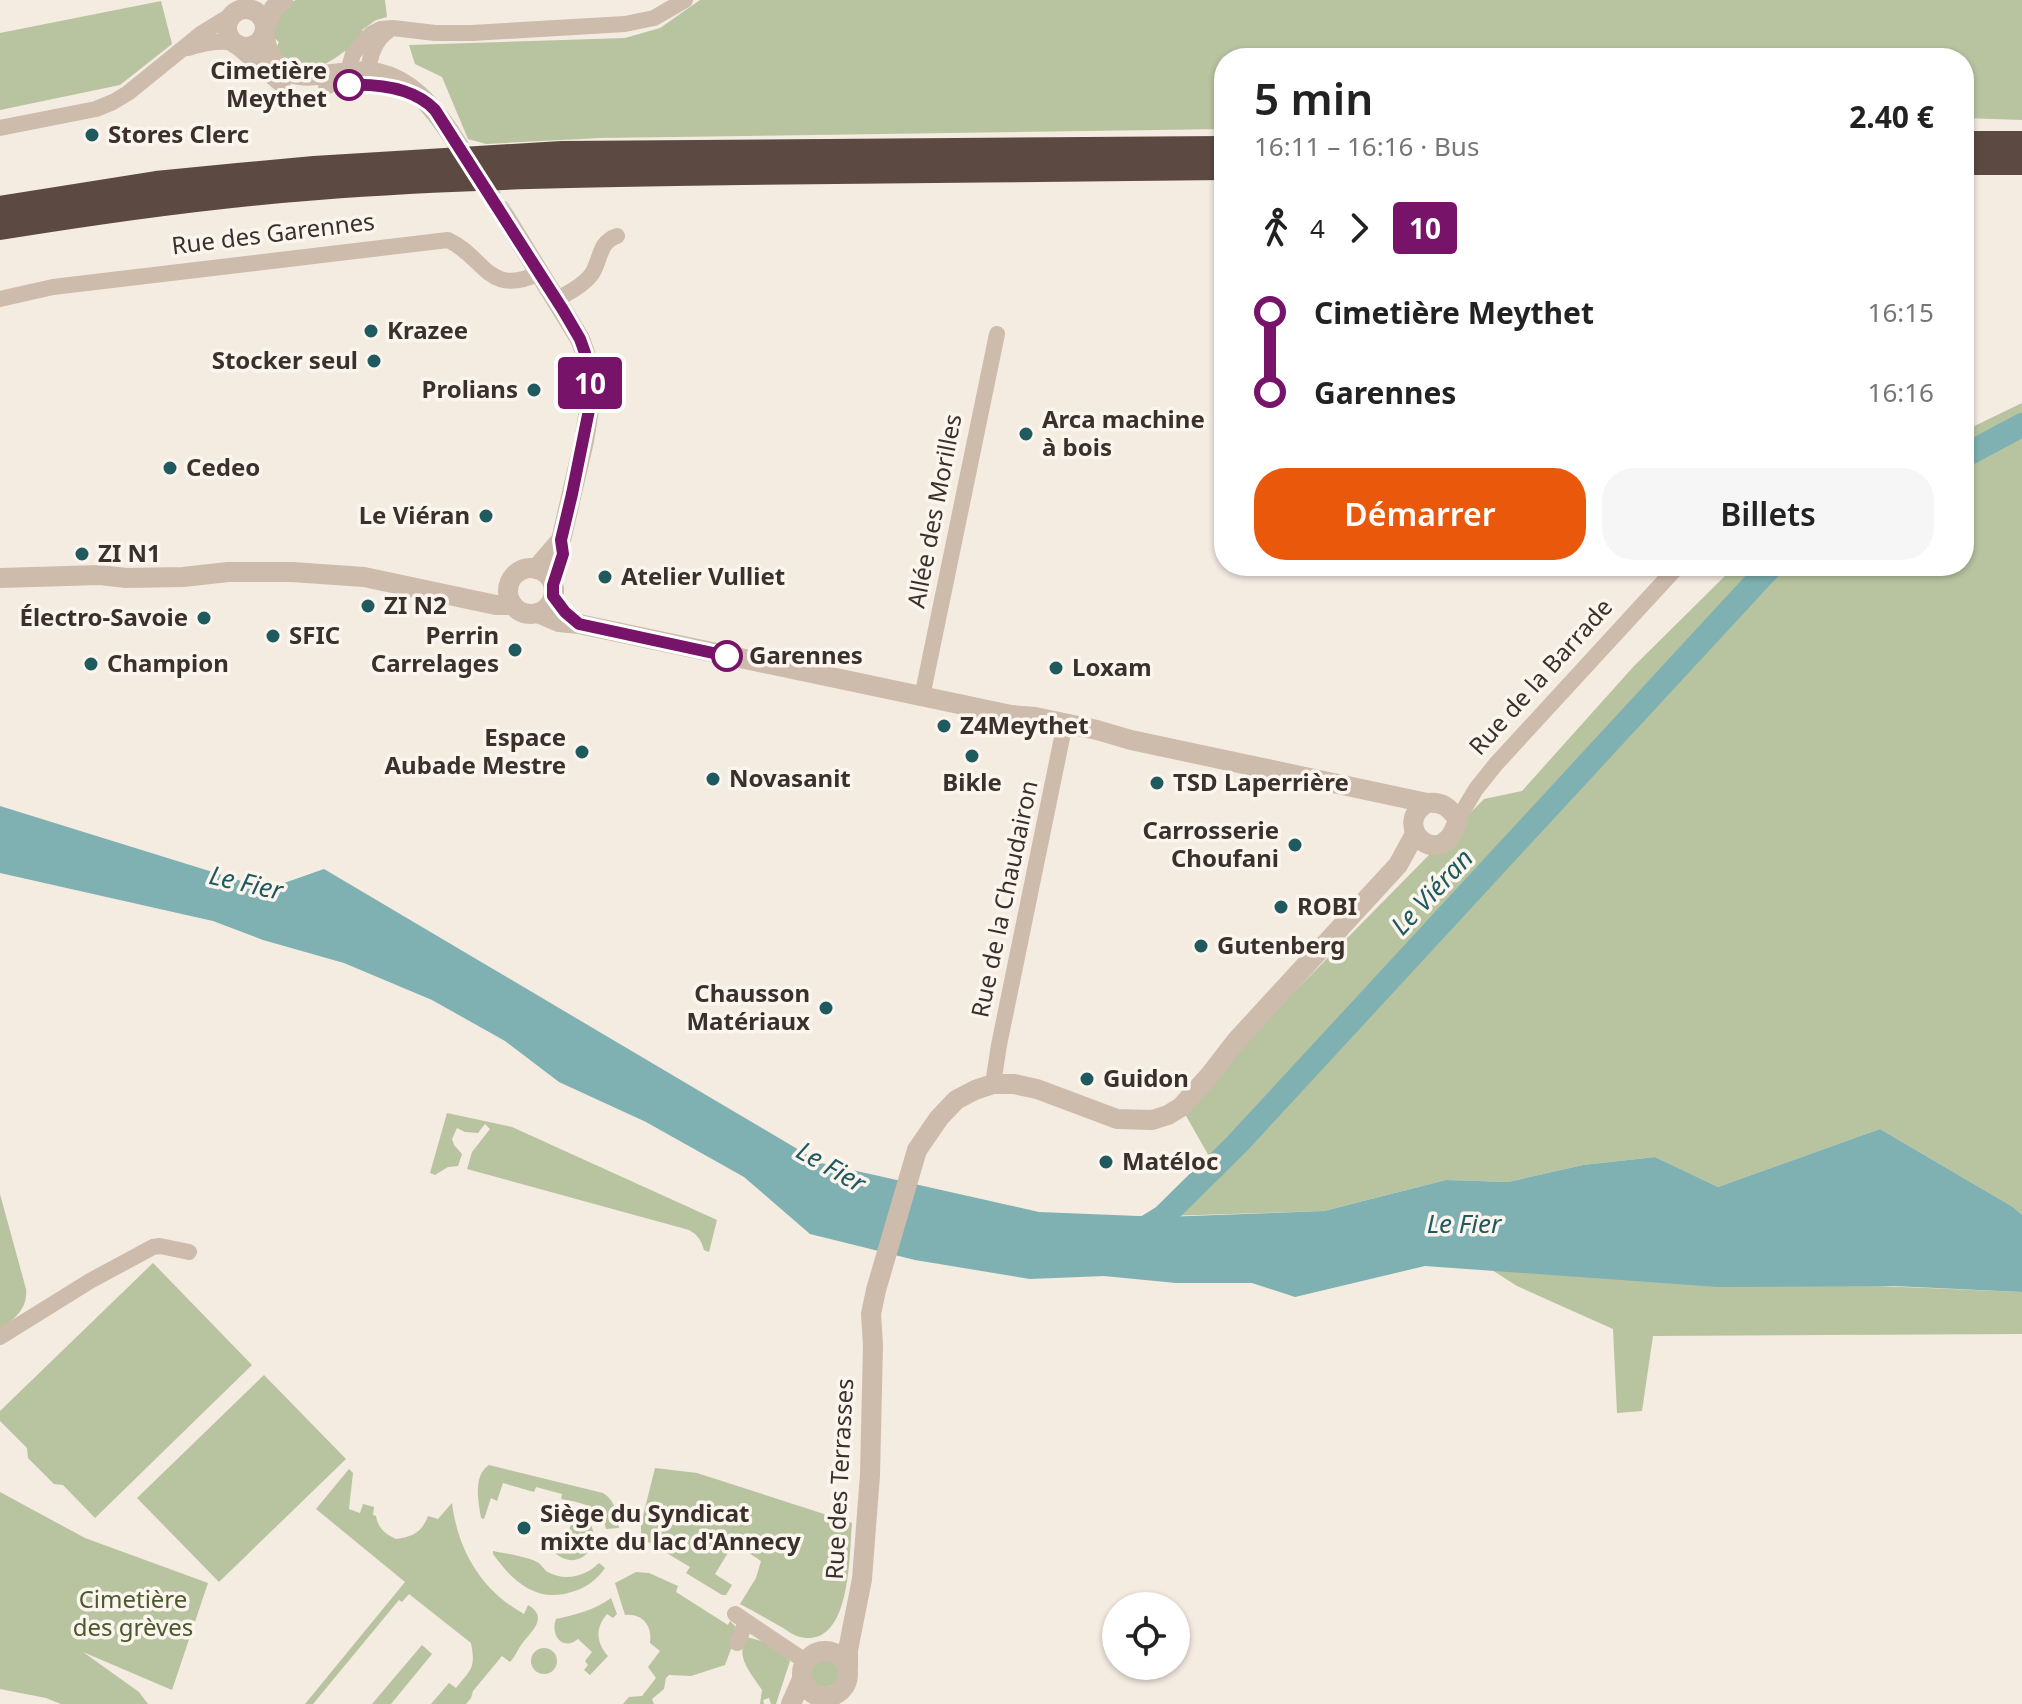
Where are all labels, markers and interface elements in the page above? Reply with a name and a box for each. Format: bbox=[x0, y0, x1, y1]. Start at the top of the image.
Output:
place label: Cimetière Meythet bbox=[210, 53, 327, 114]
text: 5 min bbox=[1254, 68, 1373, 128]
marker: Cimetière Meythet bbox=[334, 70, 364, 100]
text: 2.40 € bbox=[1849, 96, 1934, 137]
place label: Stores Clerc bbox=[108, 117, 249, 150]
marker: Stores Clerc bbox=[83, 126, 101, 144]
text: 16:11 – 16:16 · Bus bbox=[1254, 128, 1479, 164]
street label: Rue des Garennes bbox=[169, 204, 376, 261]
icon: walk bbox=[1254, 206, 1298, 250]
icon: forward bbox=[1337, 206, 1381, 250]
text: 10 bbox=[1409, 209, 1441, 247]
text: 4 bbox=[1310, 210, 1325, 246]
text: Cimetière Meythet bbox=[1314, 292, 1594, 333]
text: 16:15 bbox=[1868, 294, 1934, 330]
place label: Krazee bbox=[387, 313, 468, 346]
marker: Krazee bbox=[362, 322, 380, 340]
place label: Stocker seul bbox=[212, 343, 358, 376]
marker: Stocker seul bbox=[365, 352, 383, 370]
line badge: 10 bbox=[554, 357, 626, 409]
text: 10 bbox=[574, 364, 606, 402]
place label: Prolians bbox=[421, 372, 518, 405]
text: Garennes bbox=[1314, 372, 1456, 413]
text: 16:16 bbox=[1868, 374, 1934, 410]
marker: Prolians bbox=[525, 381, 543, 399]
place label: Arca machine à bois bbox=[1042, 402, 1205, 463]
street label: Allée des Morilles bbox=[899, 411, 969, 610]
marker: Arca machine à bois bbox=[1017, 425, 1035, 443]
place label: Cedeo bbox=[186, 450, 260, 483]
marker: Cedeo bbox=[161, 459, 179, 477]
button: Démarrer bbox=[1254, 468, 1586, 560]
button: Billets bbox=[1602, 468, 1934, 560]
place label: Le Viéran bbox=[359, 498, 470, 531]
marker: Le Viéran bbox=[477, 507, 495, 525]
place label: ZI N1 bbox=[98, 536, 161, 569]
marker: ZI N1 bbox=[73, 545, 91, 563]
place label: Atelier Vulliet bbox=[621, 559, 785, 592]
marker: Atelier Vulliet bbox=[596, 568, 614, 586]
place label: ZI N2 bbox=[384, 588, 447, 621]
street label: Rue de la Barrade bbox=[1461, 591, 1619, 761]
marker: ZI N2 bbox=[359, 597, 377, 615]
place label: Électro-Savoie bbox=[20, 600, 188, 633]
marker: Électro-Savoie bbox=[195, 609, 213, 627]
place label: SFIC bbox=[289, 618, 340, 651]
place label: Perrin Carrelages bbox=[371, 618, 499, 679]
marker: SFIC bbox=[264, 627, 282, 645]
place label: Garennes bbox=[749, 638, 863, 671]
marker: Perrin Carrelages bbox=[506, 641, 524, 659]
marker: Garennes bbox=[712, 641, 742, 671]
place label: Champion bbox=[107, 646, 229, 679]
place label: Loxam bbox=[1072, 650, 1152, 683]
marker: Champion bbox=[82, 655, 100, 673]
marker: Loxam bbox=[1047, 659, 1065, 677]
place label: Z4Meythet bbox=[960, 708, 1089, 741]
marker: Z4Meythet bbox=[935, 717, 953, 735]
place label: Espace Aubade Mestre bbox=[385, 720, 566, 781]
marker: Espace Aubade Mestre bbox=[573, 743, 591, 761]
marker: Bikle bbox=[963, 747, 981, 765]
place label: Novasanit bbox=[729, 761, 851, 794]
place label: Bikle bbox=[942, 765, 1002, 798]
place label: TSD Laperrière bbox=[1173, 765, 1349, 798]
marker: Novasanit bbox=[704, 770, 722, 788]
marker: TSD Laperrière bbox=[1148, 774, 1166, 792]
street label: Rue de la Chaudairon bbox=[962, 777, 1045, 1020]
place label: Carrosserie Choufani bbox=[1143, 813, 1279, 874]
marker: Carrosserie Choufani bbox=[1286, 836, 1304, 854]
water label: Le Viéran bbox=[1382, 840, 1481, 942]
water label: Le Fier bbox=[206, 856, 288, 908]
place label: ROBI bbox=[1297, 889, 1357, 922]
marker: ROBI bbox=[1272, 898, 1290, 916]
place label: Gutenberg bbox=[1217, 928, 1345, 961]
marker: Gutenberg bbox=[1192, 937, 1210, 955]
place label: Chausson Matériaux bbox=[686, 976, 810, 1037]
marker: Chausson Matériaux bbox=[817, 999, 835, 1017]
place label: Guidon bbox=[1103, 1061, 1189, 1094]
marker: Guidon bbox=[1078, 1070, 1096, 1088]
water label: Le Fier bbox=[790, 1132, 874, 1201]
place label: Matéloc bbox=[1122, 1144, 1218, 1177]
marker: Matéloc bbox=[1097, 1153, 1115, 1171]
water label: Le Fier bbox=[1427, 1205, 1503, 1241]
street label: Rue des Terrasses bbox=[817, 1377, 860, 1580]
place label: Siège du Syndicat mixte du lac d'Annecy bbox=[540, 1496, 801, 1557]
marker: Siège du Syndicat mixte du lac d'Annecy bbox=[515, 1519, 533, 1537]
park label: Cimetière des grèves bbox=[73, 1582, 193, 1643]
map controls bbox=[1102, 1592, 1190, 1680]
button: locate bbox=[1102, 1592, 1190, 1680]

